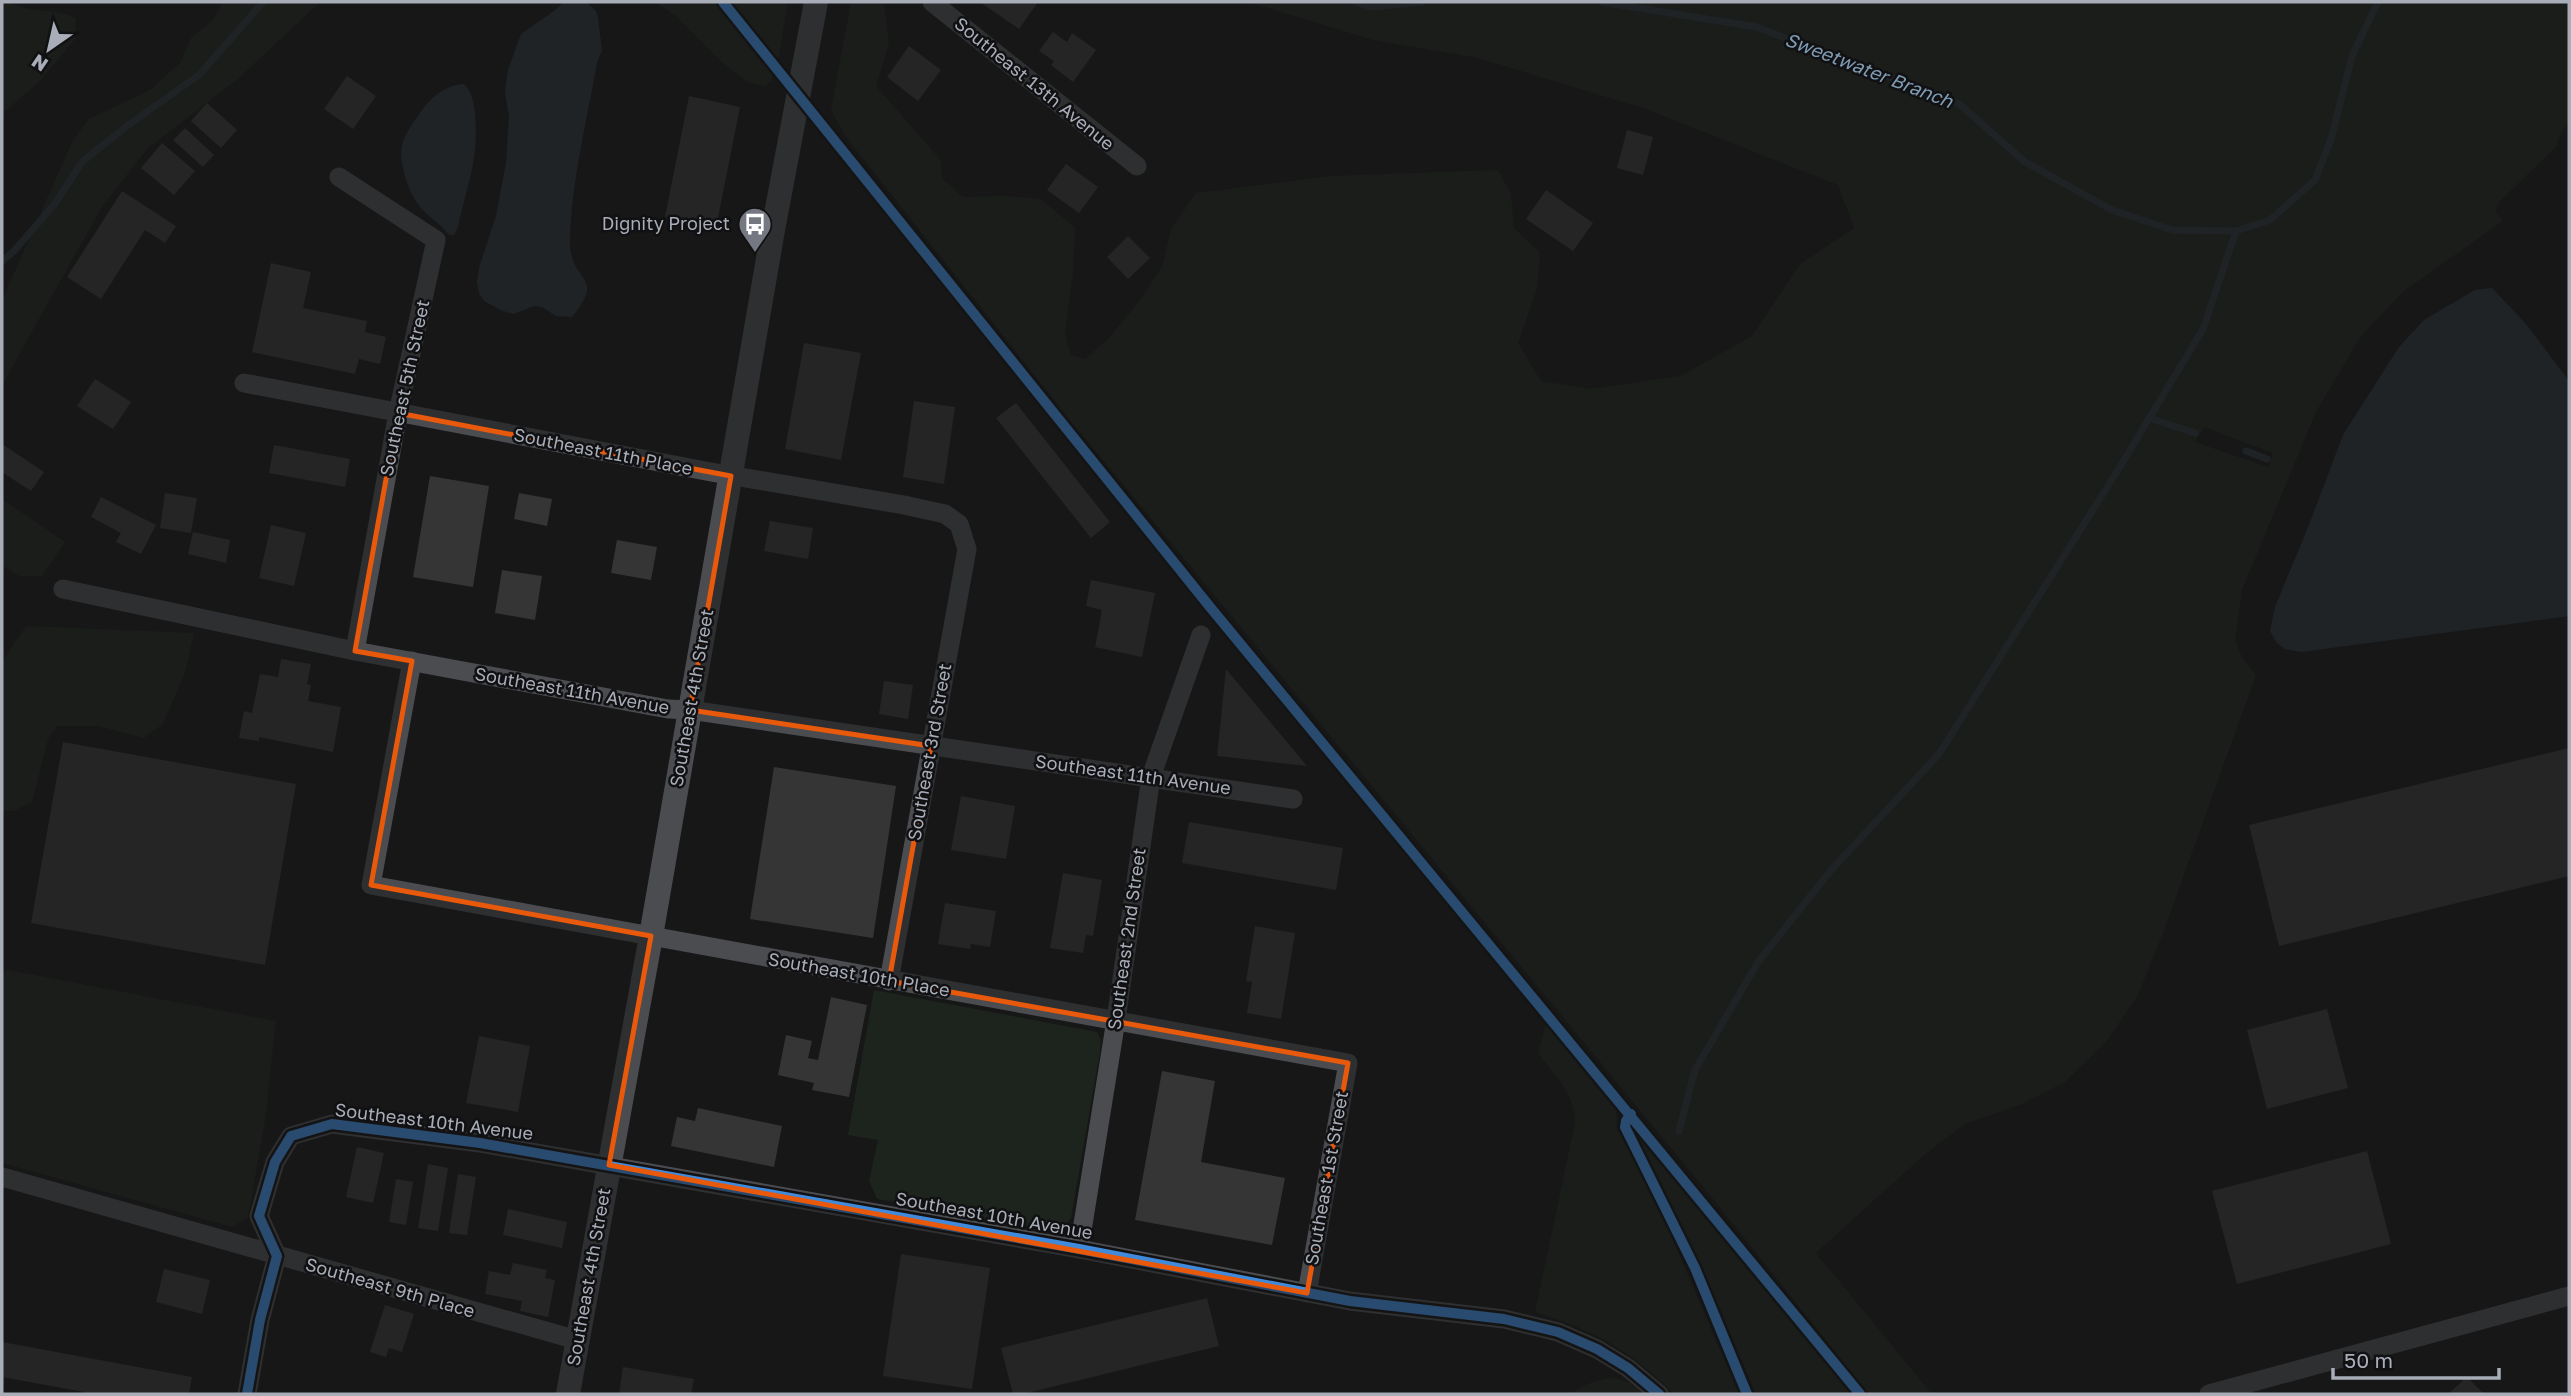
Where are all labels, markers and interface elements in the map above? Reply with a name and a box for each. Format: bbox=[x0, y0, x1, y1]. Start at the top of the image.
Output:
street label: Southeast 13th Avenue bbox=[950, 12, 1119, 154]
north arrow bbox=[14, 14, 84, 84]
water label: Sweetwater Branch bbox=[1782, 27, 1957, 113]
text: N bbox=[27, 50, 52, 77]
bus stop icon: Dignity Project bbox=[736, 205, 774, 254]
place label: Dignity Project bbox=[602, 212, 730, 234]
street label: Southeast 5th Street bbox=[375, 298, 433, 478]
street label: Southeast 11th Place bbox=[512, 423, 694, 479]
street label: Southeast 4th Street bbox=[665, 607, 718, 789]
street label: Southeast 3rd Street bbox=[903, 661, 955, 842]
street label: Southeast 11th Avenue bbox=[473, 662, 671, 718]
street label: Southeast 11th Avenue bbox=[1034, 749, 1232, 799]
street label: Southeast 2nd Street bbox=[1102, 846, 1150, 1031]
street label: Southeast 10th Place bbox=[767, 947, 952, 1001]
street label: Southeast 1st Street bbox=[1300, 1089, 1352, 1267]
street label: Southeast 10th Avenue bbox=[334, 1098, 534, 1144]
street label: Southeast 4th Street bbox=[562, 1186, 615, 1368]
street label: Southeast 10th Avenue bbox=[894, 1187, 1094, 1243]
street label: Southeast 9th Place bbox=[303, 1252, 477, 1322]
scale bar bbox=[2333, 1336, 2499, 1380]
text: 50 m bbox=[2344, 1347, 2393, 1373]

